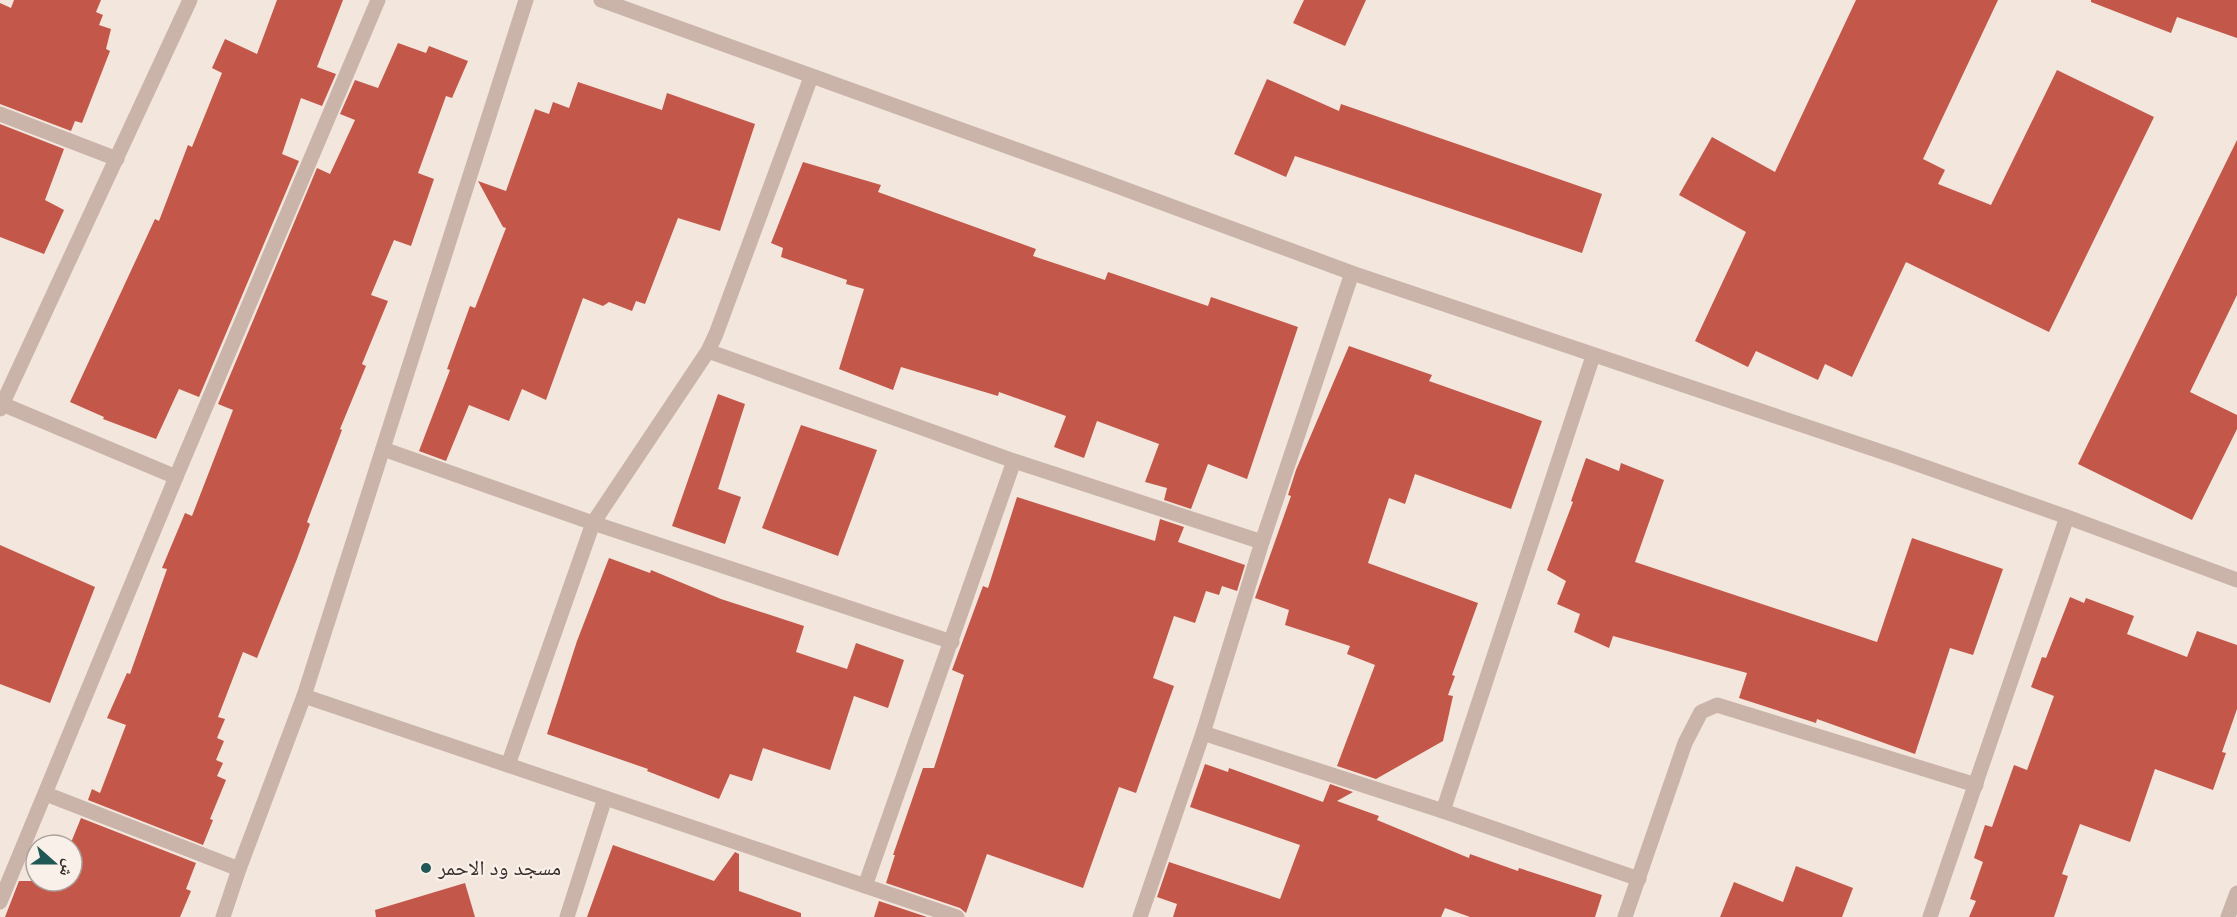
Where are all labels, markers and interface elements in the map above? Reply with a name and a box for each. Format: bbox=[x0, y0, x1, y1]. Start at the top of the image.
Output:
north arrow bbox=[24, 833, 84, 893]
place label: مسجد ود الاحمر bbox=[437, 854, 561, 882]
text: ش bbox=[54, 856, 80, 880]
marker: مسجد ود الاحمر bbox=[419, 861, 433, 875]

